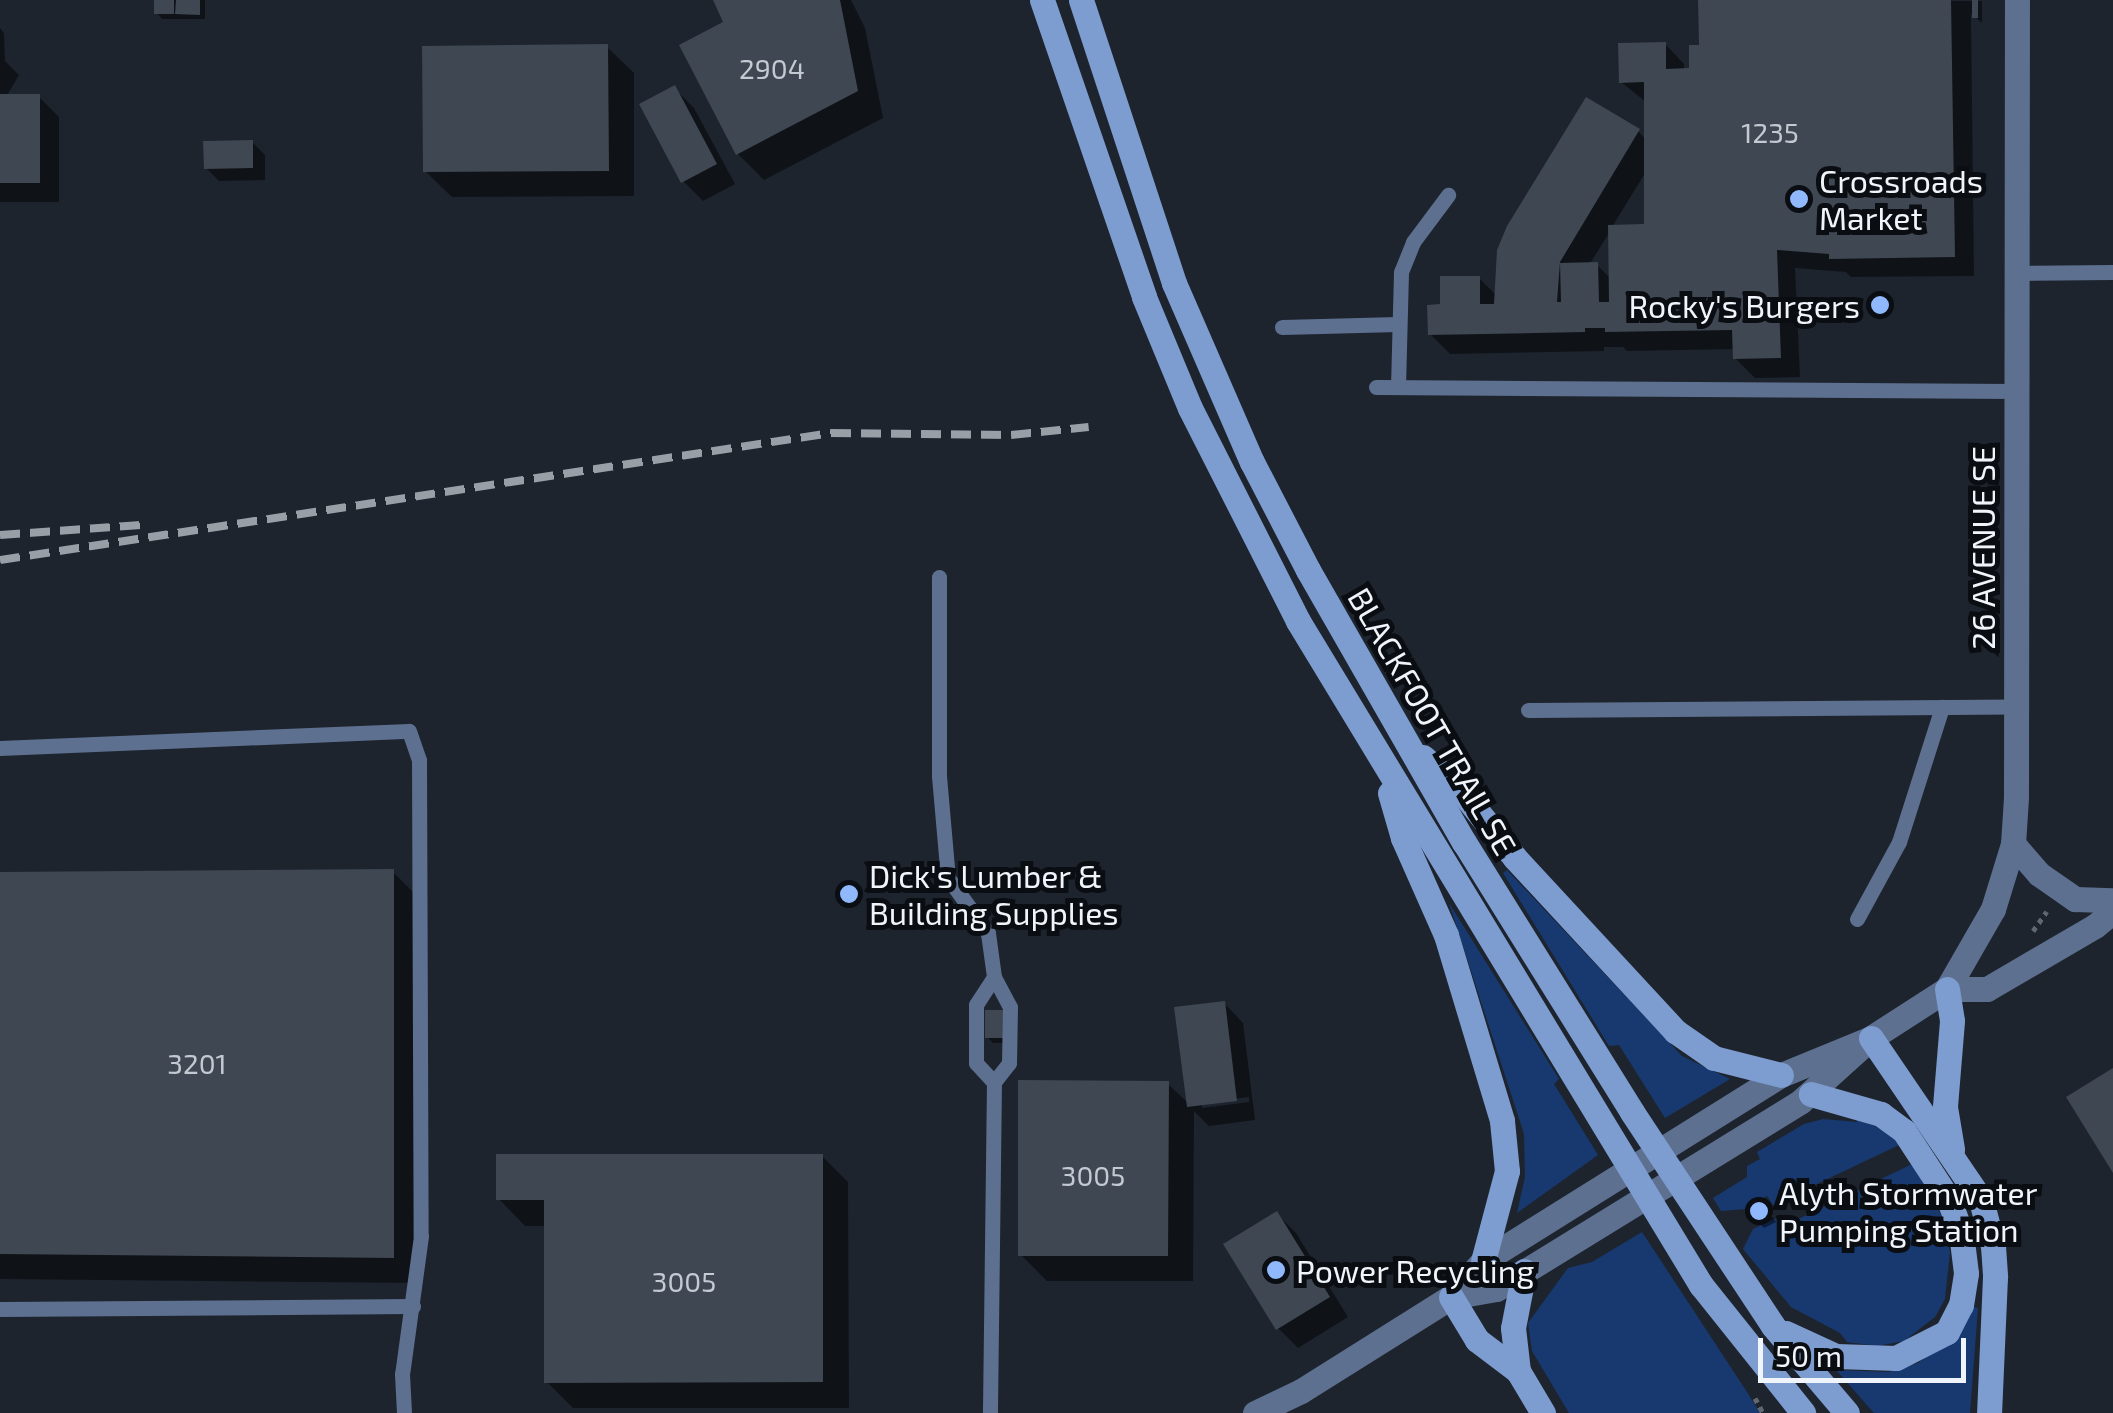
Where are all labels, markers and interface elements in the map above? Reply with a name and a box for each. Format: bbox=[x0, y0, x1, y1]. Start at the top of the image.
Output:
house number: 2904 bbox=[739, 51, 805, 85]
house number: 1235 bbox=[1741, 115, 1799, 149]
place label: Crossroads Market bbox=[1819, 162, 1983, 237]
marker: Crossroads Market bbox=[1788, 188, 1810, 210]
place label: Rocky's Burgers bbox=[1628, 286, 1860, 324]
marker: Rocky's Burgers bbox=[1869, 294, 1891, 316]
street label: 26 AVENUE SE bbox=[1963, 446, 2001, 650]
street label: BLACKFOOT TRAIL SE bbox=[1340, 580, 1526, 862]
place label: Dick's Lumber & Building Supplies bbox=[869, 857, 1119, 932]
marker: Dick's Lumber & Building Supplies bbox=[838, 883, 860, 905]
house number: 3201 bbox=[167, 1046, 227, 1080]
house number: 3005 bbox=[1061, 1158, 1125, 1192]
place label: Alyth Stormwater Pumping Station bbox=[1779, 1174, 2038, 1249]
marker: Alyth Stormwater Pumping Station bbox=[1748, 1200, 1770, 1222]
place label: Power Recycling bbox=[1296, 1251, 1535, 1289]
marker: Power Recycling bbox=[1265, 1259, 1287, 1281]
house number: 3005 bbox=[652, 1264, 716, 1298]
scale bar bbox=[1763, 1318, 1970, 1380]
text: 50 m bbox=[1775, 1337, 1842, 1373]

